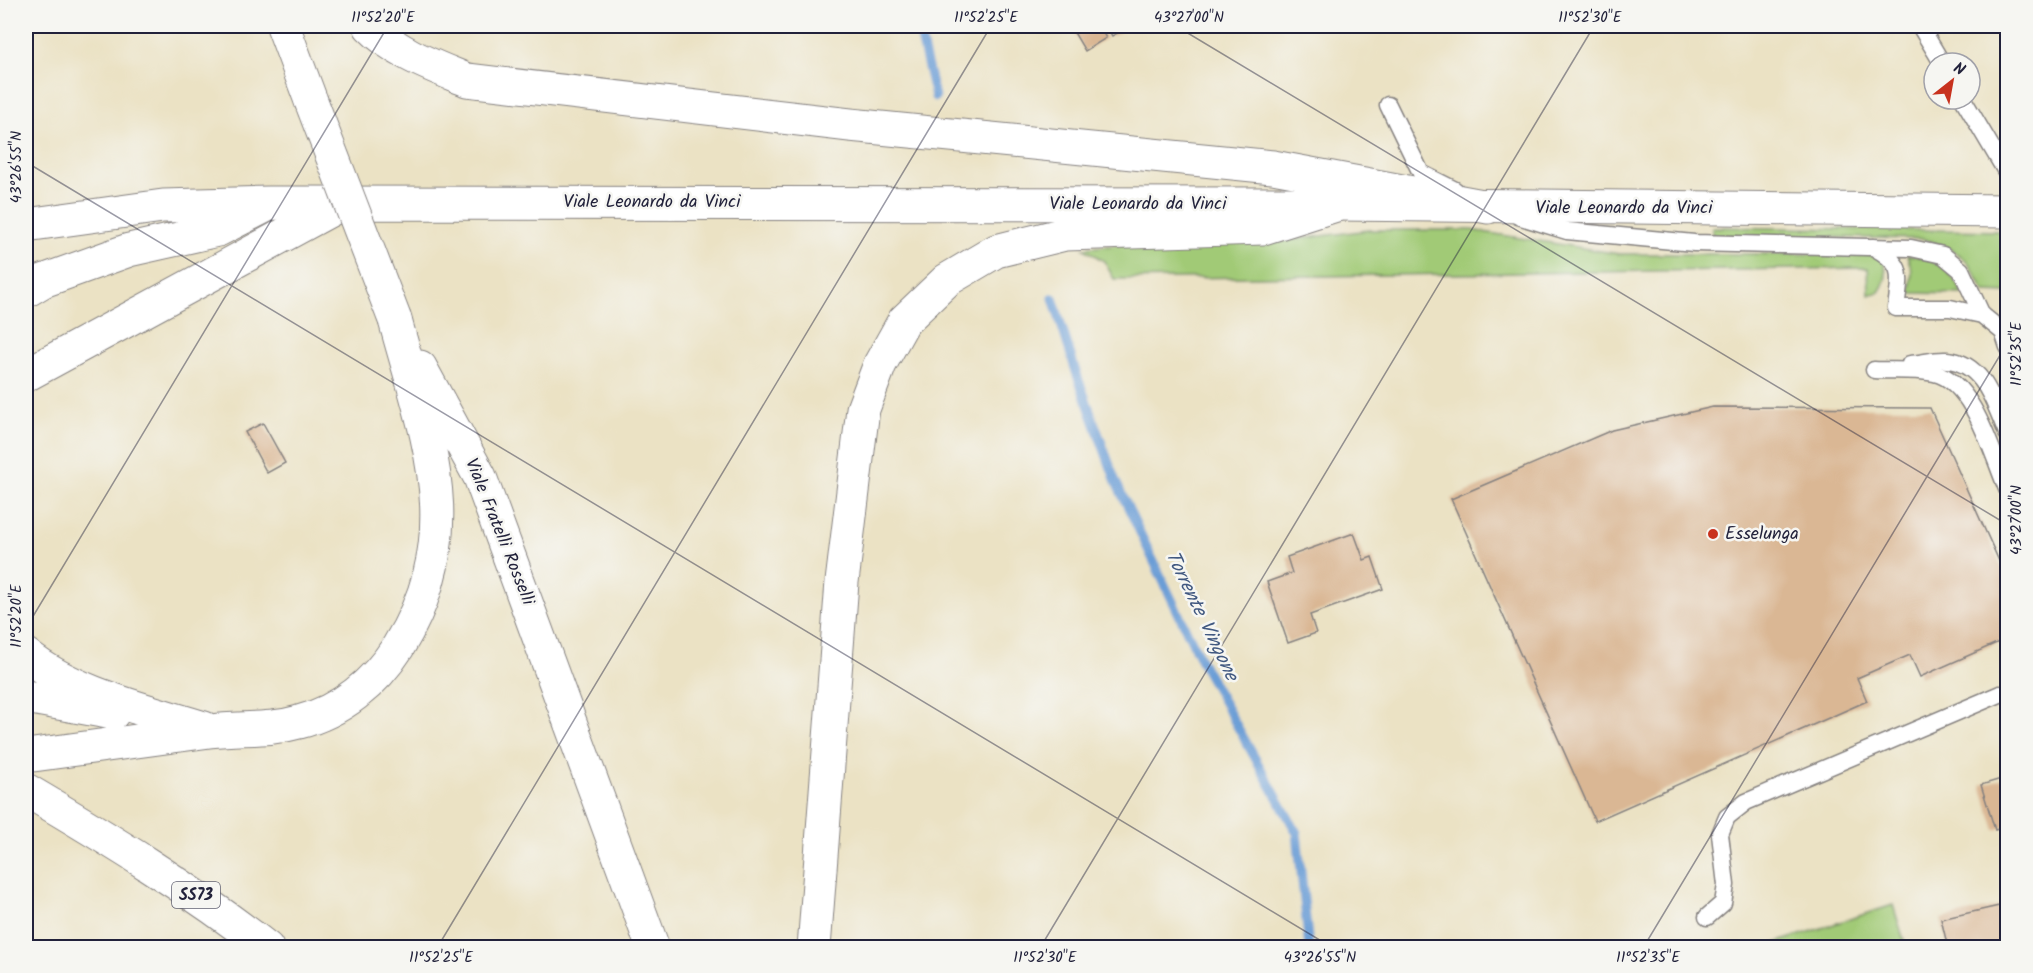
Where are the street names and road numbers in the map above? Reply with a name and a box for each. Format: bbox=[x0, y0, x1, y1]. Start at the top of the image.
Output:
street label: Viale Leonardo da Vinci bbox=[564, 188, 741, 217]
street label: Viale Leonardo da Vinci bbox=[1050, 190, 1227, 219]
street label: Viale Leonardo da Vinci bbox=[1536, 194, 1713, 223]
street label: Viale Fratelli Rosselli bbox=[456, 454, 542, 611]
road number: SS73 bbox=[172, 882, 220, 908]

